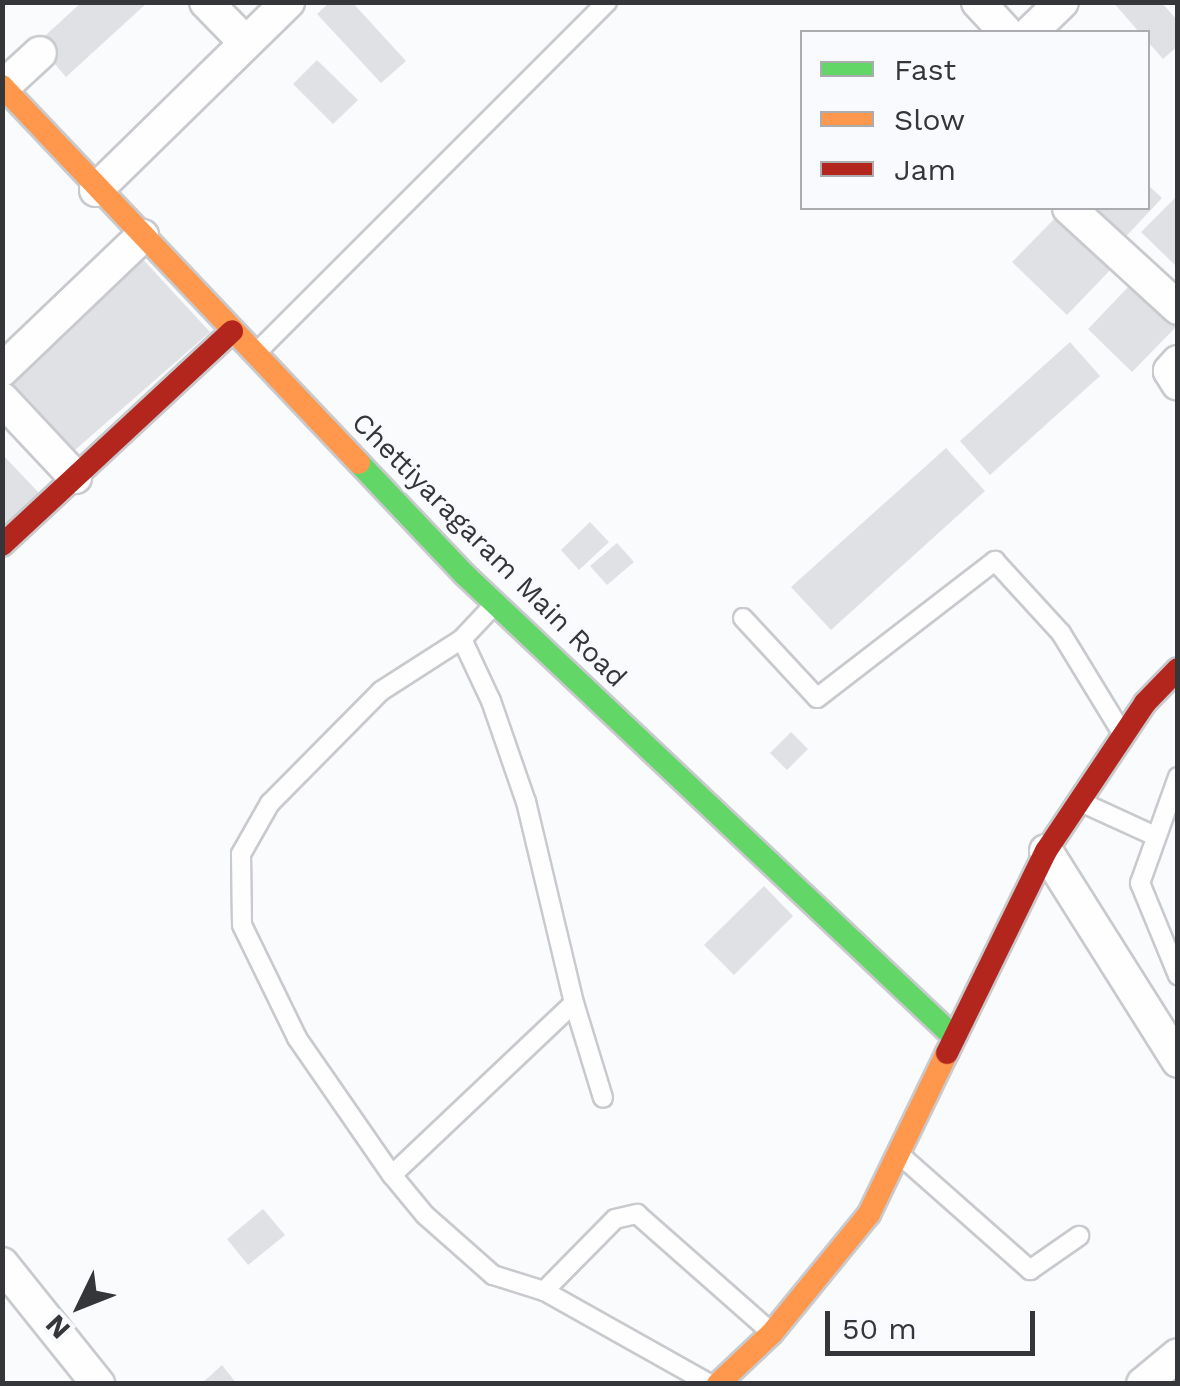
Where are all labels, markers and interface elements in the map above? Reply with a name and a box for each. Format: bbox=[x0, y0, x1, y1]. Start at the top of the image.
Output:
legend bbox=[800, 30, 1150, 210]
text: Fast bbox=[894, 52, 956, 87]
text: Slow bbox=[894, 102, 965, 137]
text: Jam bbox=[894, 152, 956, 187]
street label: Chettiyaragaram Main Road bbox=[345, 406, 633, 694]
north arrow bbox=[30, 1256, 130, 1356]
scale bar bbox=[830, 1291, 1040, 1353]
text: N bbox=[39, 1308, 77, 1346]
text: 50 m bbox=[842, 1311, 917, 1346]

